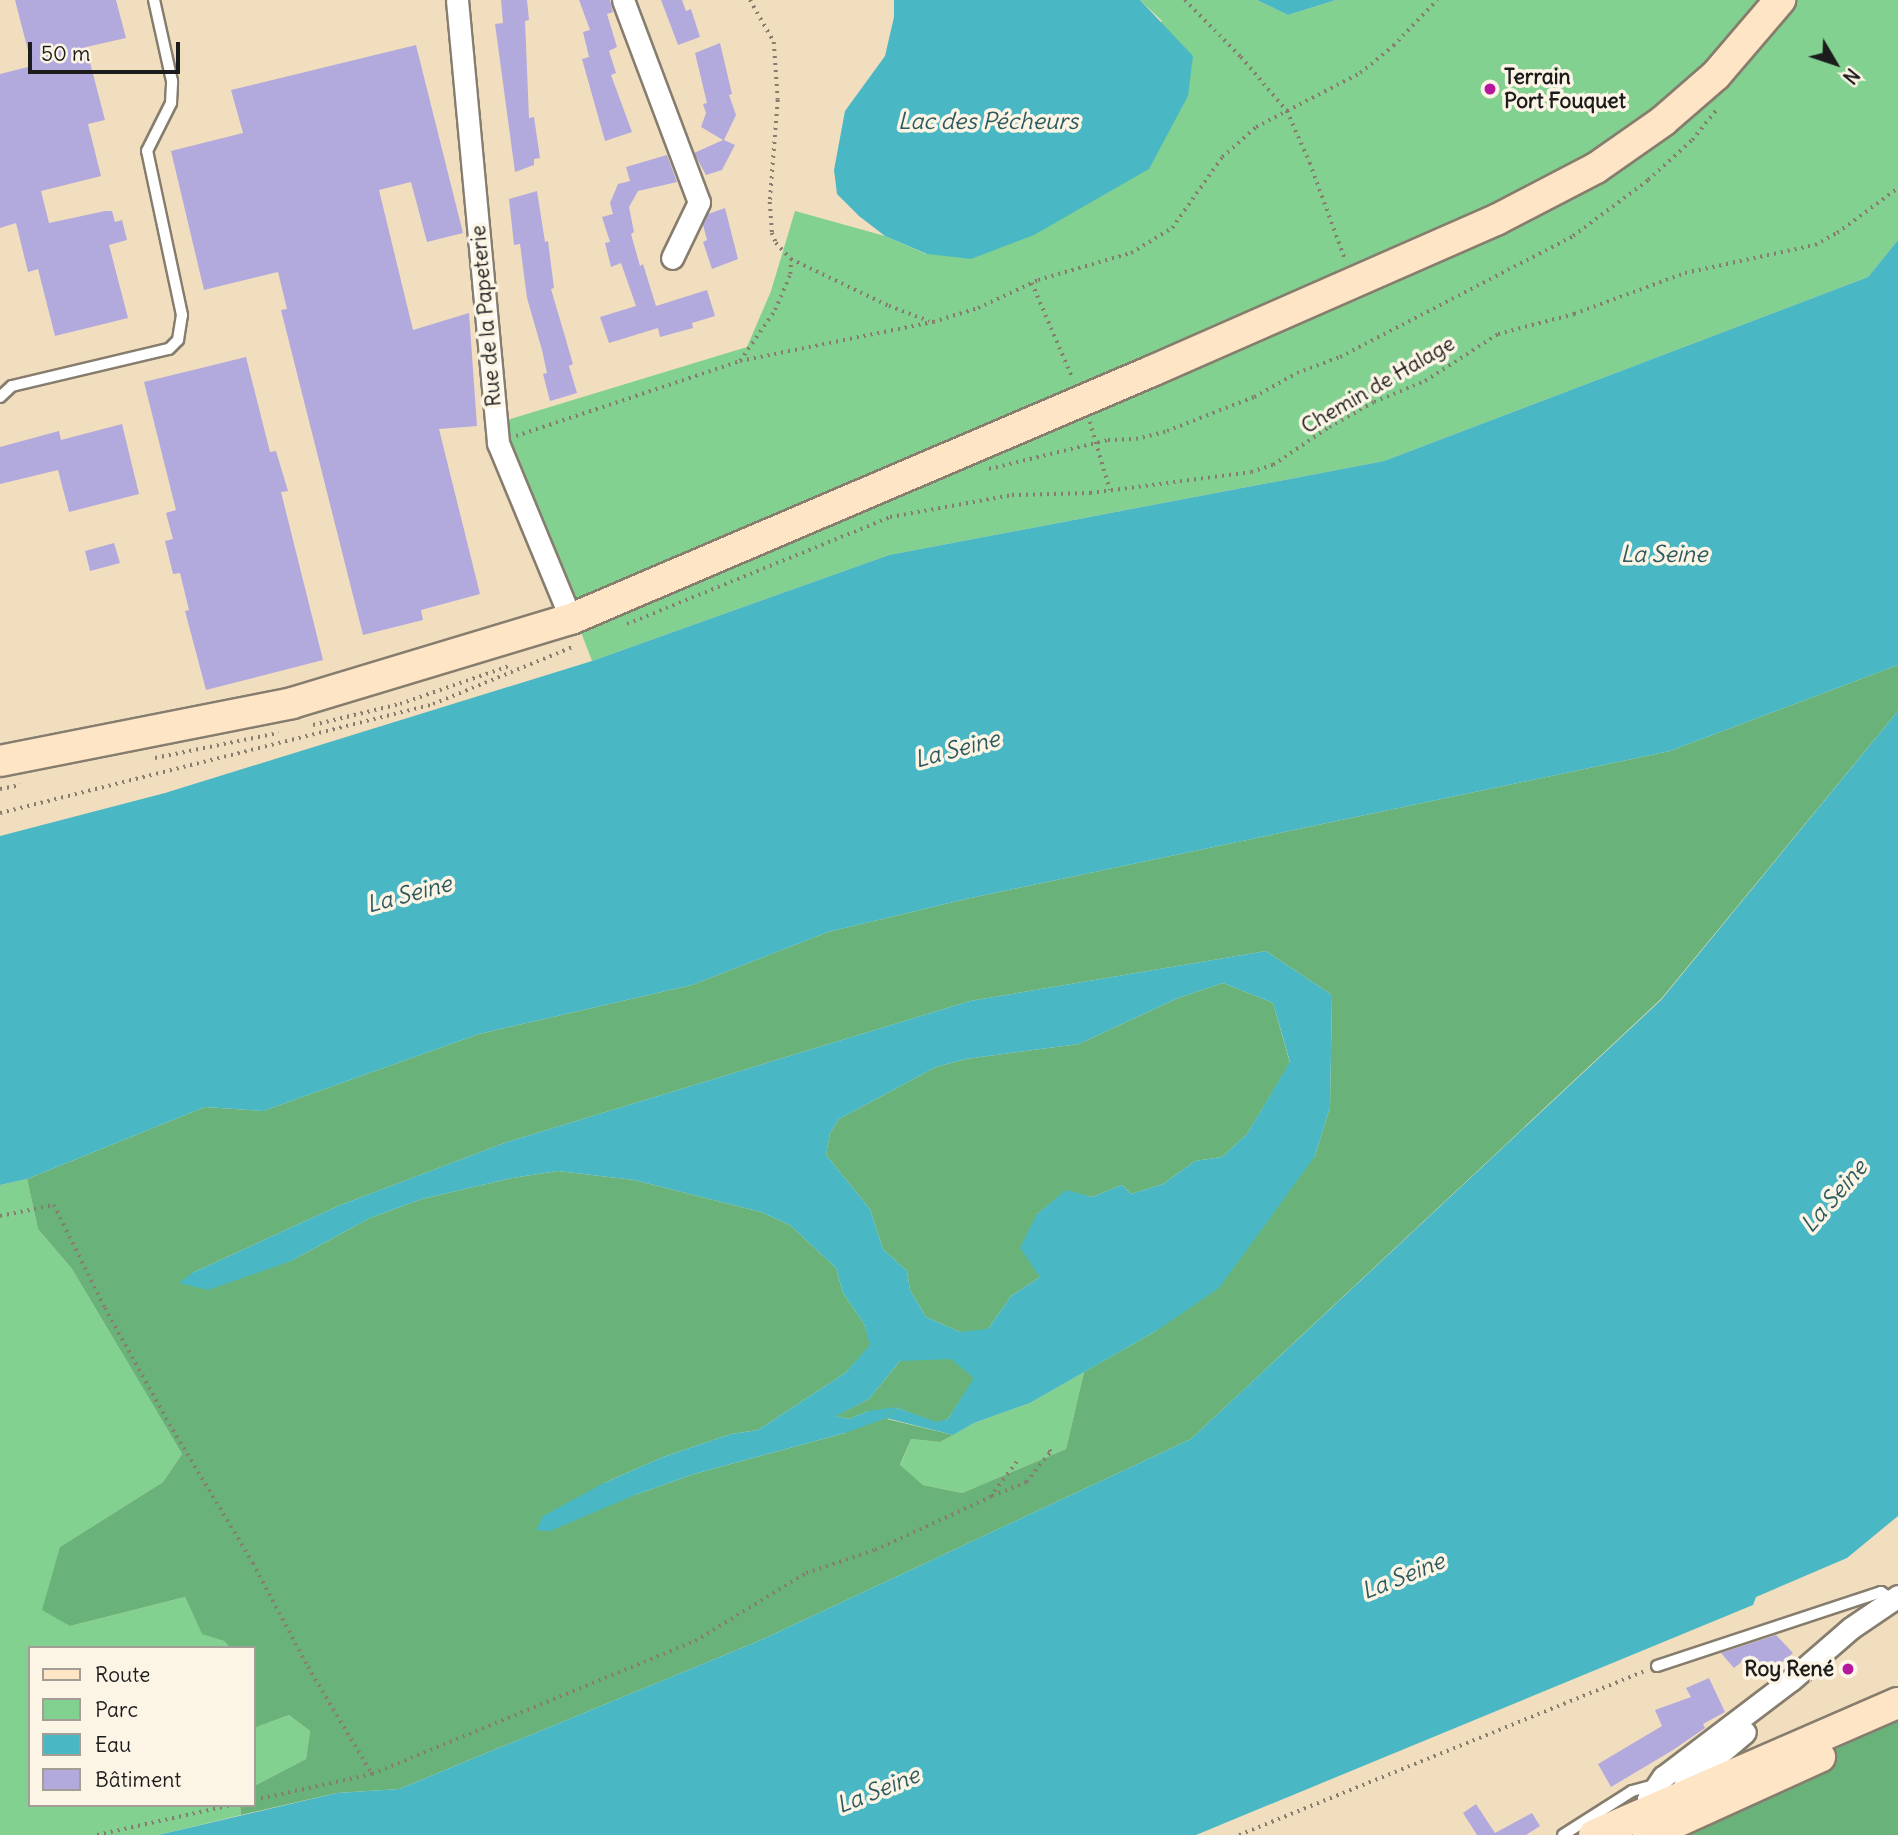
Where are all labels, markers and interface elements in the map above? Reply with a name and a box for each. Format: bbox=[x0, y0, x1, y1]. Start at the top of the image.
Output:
scale bar bbox=[32, 28, 184, 72]
north arrow bbox=[1800, 28, 1870, 98]
text: 50 m bbox=[41, 40, 90, 67]
place label: Terrain Port Fouquet bbox=[1504, 64, 1626, 114]
text: N bbox=[1838, 64, 1865, 89]
marker: Terrain Port Fouquet bbox=[1482, 81, 1498, 97]
water label: Lac des Pécheurs bbox=[898, 107, 1078, 135]
street label: Rue de la Papeterie bbox=[466, 224, 506, 408]
street label: Chemin de Halage bbox=[1297, 331, 1459, 439]
water label: La Seine bbox=[1620, 540, 1708, 568]
water label: La Seine bbox=[911, 724, 1003, 774]
water label: La Seine bbox=[363, 869, 455, 919]
water label: La Seine bbox=[1795, 1154, 1873, 1238]
water label: La Seine bbox=[1357, 1547, 1449, 1605]
legend bbox=[28, 1646, 256, 1807]
place label: Roy René bbox=[1744, 1656, 1834, 1682]
text: Route bbox=[95, 1661, 150, 1688]
marker: Roy René bbox=[1840, 1661, 1856, 1677]
text: Parc bbox=[95, 1696, 138, 1723]
text: Eau bbox=[95, 1731, 131, 1758]
water label: La Seine bbox=[832, 1761, 924, 1819]
text: Bâtiment bbox=[95, 1766, 181, 1793]

